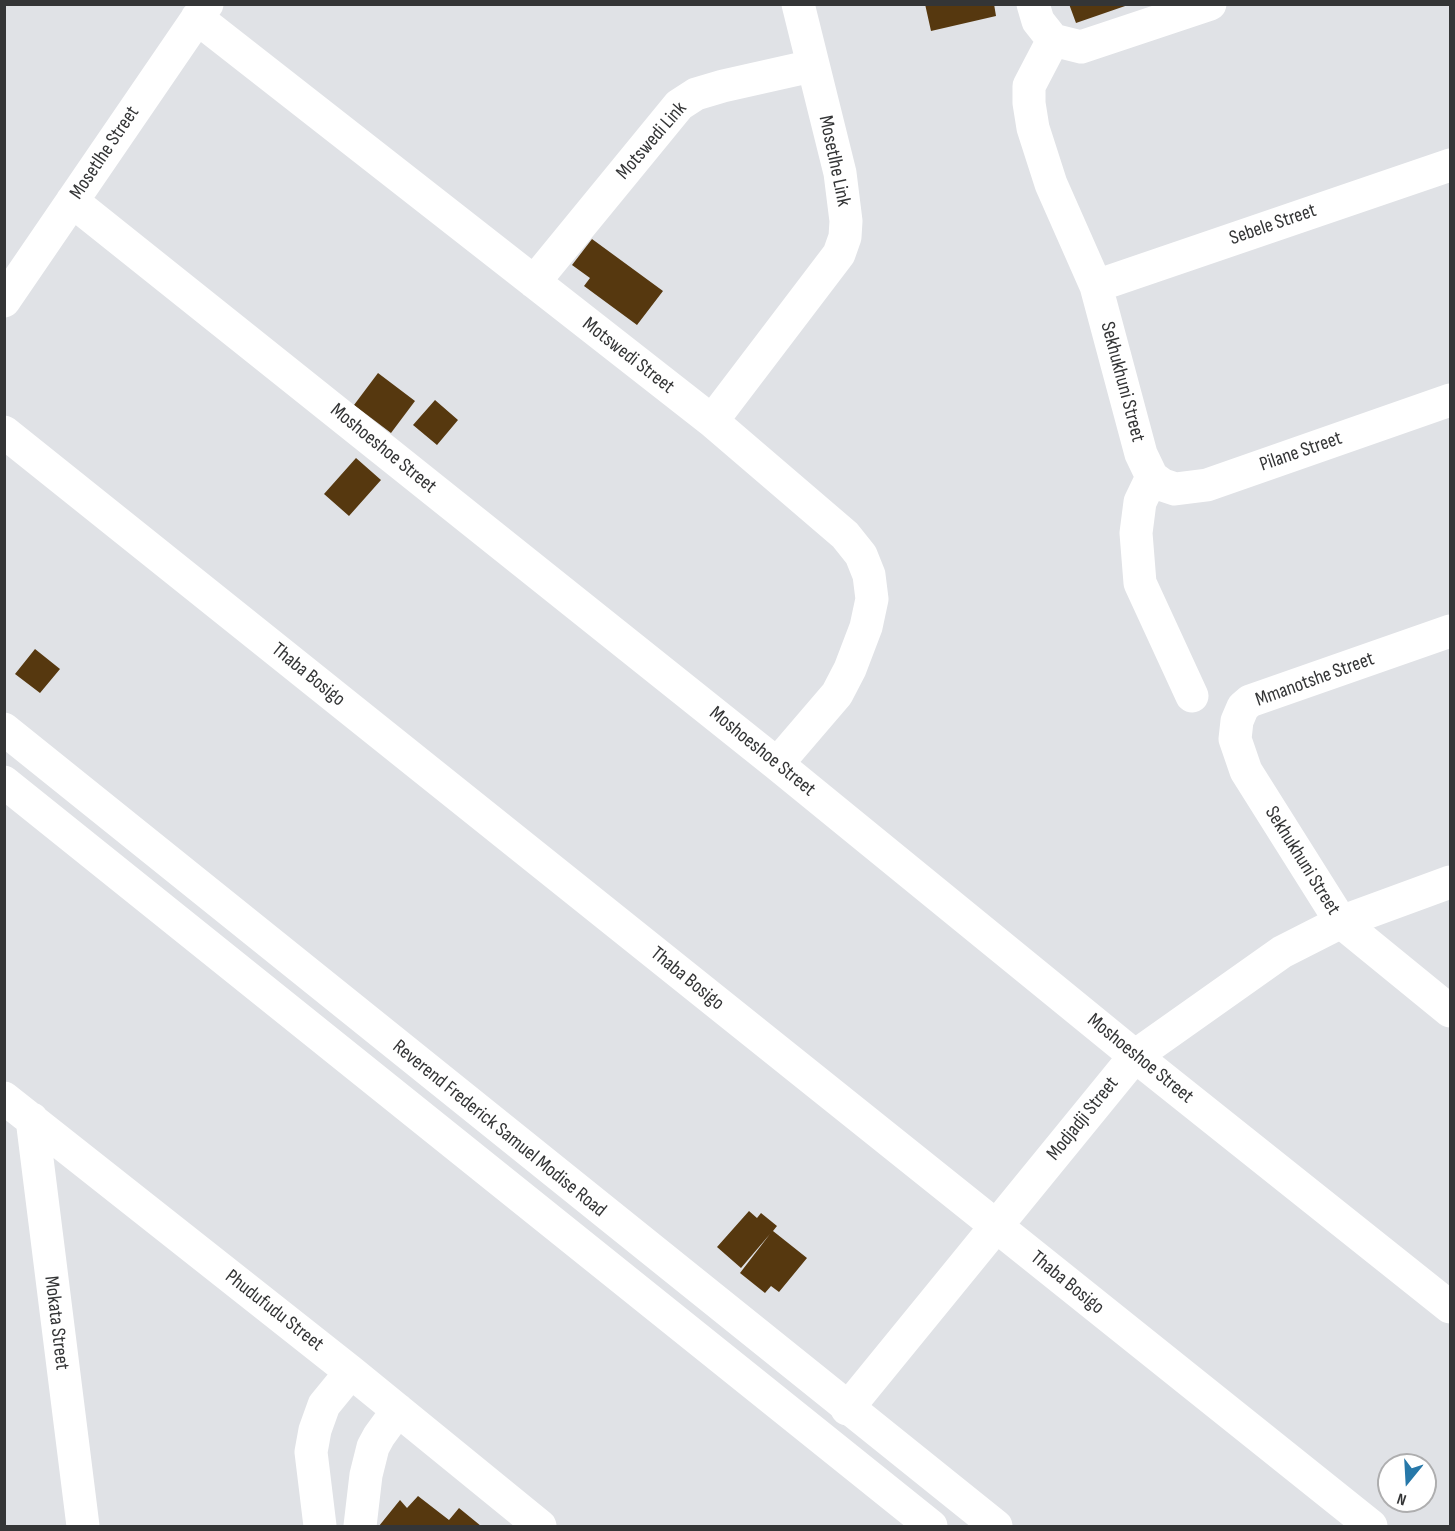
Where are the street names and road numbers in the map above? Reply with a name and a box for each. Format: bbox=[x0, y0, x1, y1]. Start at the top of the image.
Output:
street label: Motswedi Link bbox=[612, 97, 692, 185]
street label: Mosetlhe Street bbox=[65, 102, 145, 204]
street label: Mosetlhe Link bbox=[813, 113, 855, 209]
street label: Sebele Street bbox=[1227, 199, 1319, 251]
street label: Motswedi Street bbox=[577, 313, 679, 399]
street label: Sekhukhuni Street bbox=[1094, 319, 1150, 445]
street label: Moshoeshoe Street bbox=[325, 399, 441, 499]
street label: Pilane Street bbox=[1257, 427, 1345, 477]
street label: Thaba Bosigo bbox=[266, 638, 350, 712]
street label: Mmanotshe Street bbox=[1252, 647, 1378, 713]
street label: Moshoeshoe Street bbox=[704, 702, 820, 802]
street label: Sekhukhuni Street bbox=[1259, 802, 1345, 920]
street label: Thaba Bosigo bbox=[645, 942, 729, 1016]
street label: Moshoeshoe Street bbox=[1082, 1009, 1198, 1109]
street label: Reverend Frederick Samuel Modise Road bbox=[387, 1035, 611, 1223]
street label: Modjadji Street bbox=[1042, 1072, 1124, 1166]
street label: Thaba Bosigo bbox=[1025, 1246, 1109, 1320]
street label: Phudufudu Street bbox=[220, 1265, 328, 1357]
street label: Mokata Street bbox=[38, 1275, 74, 1371]

